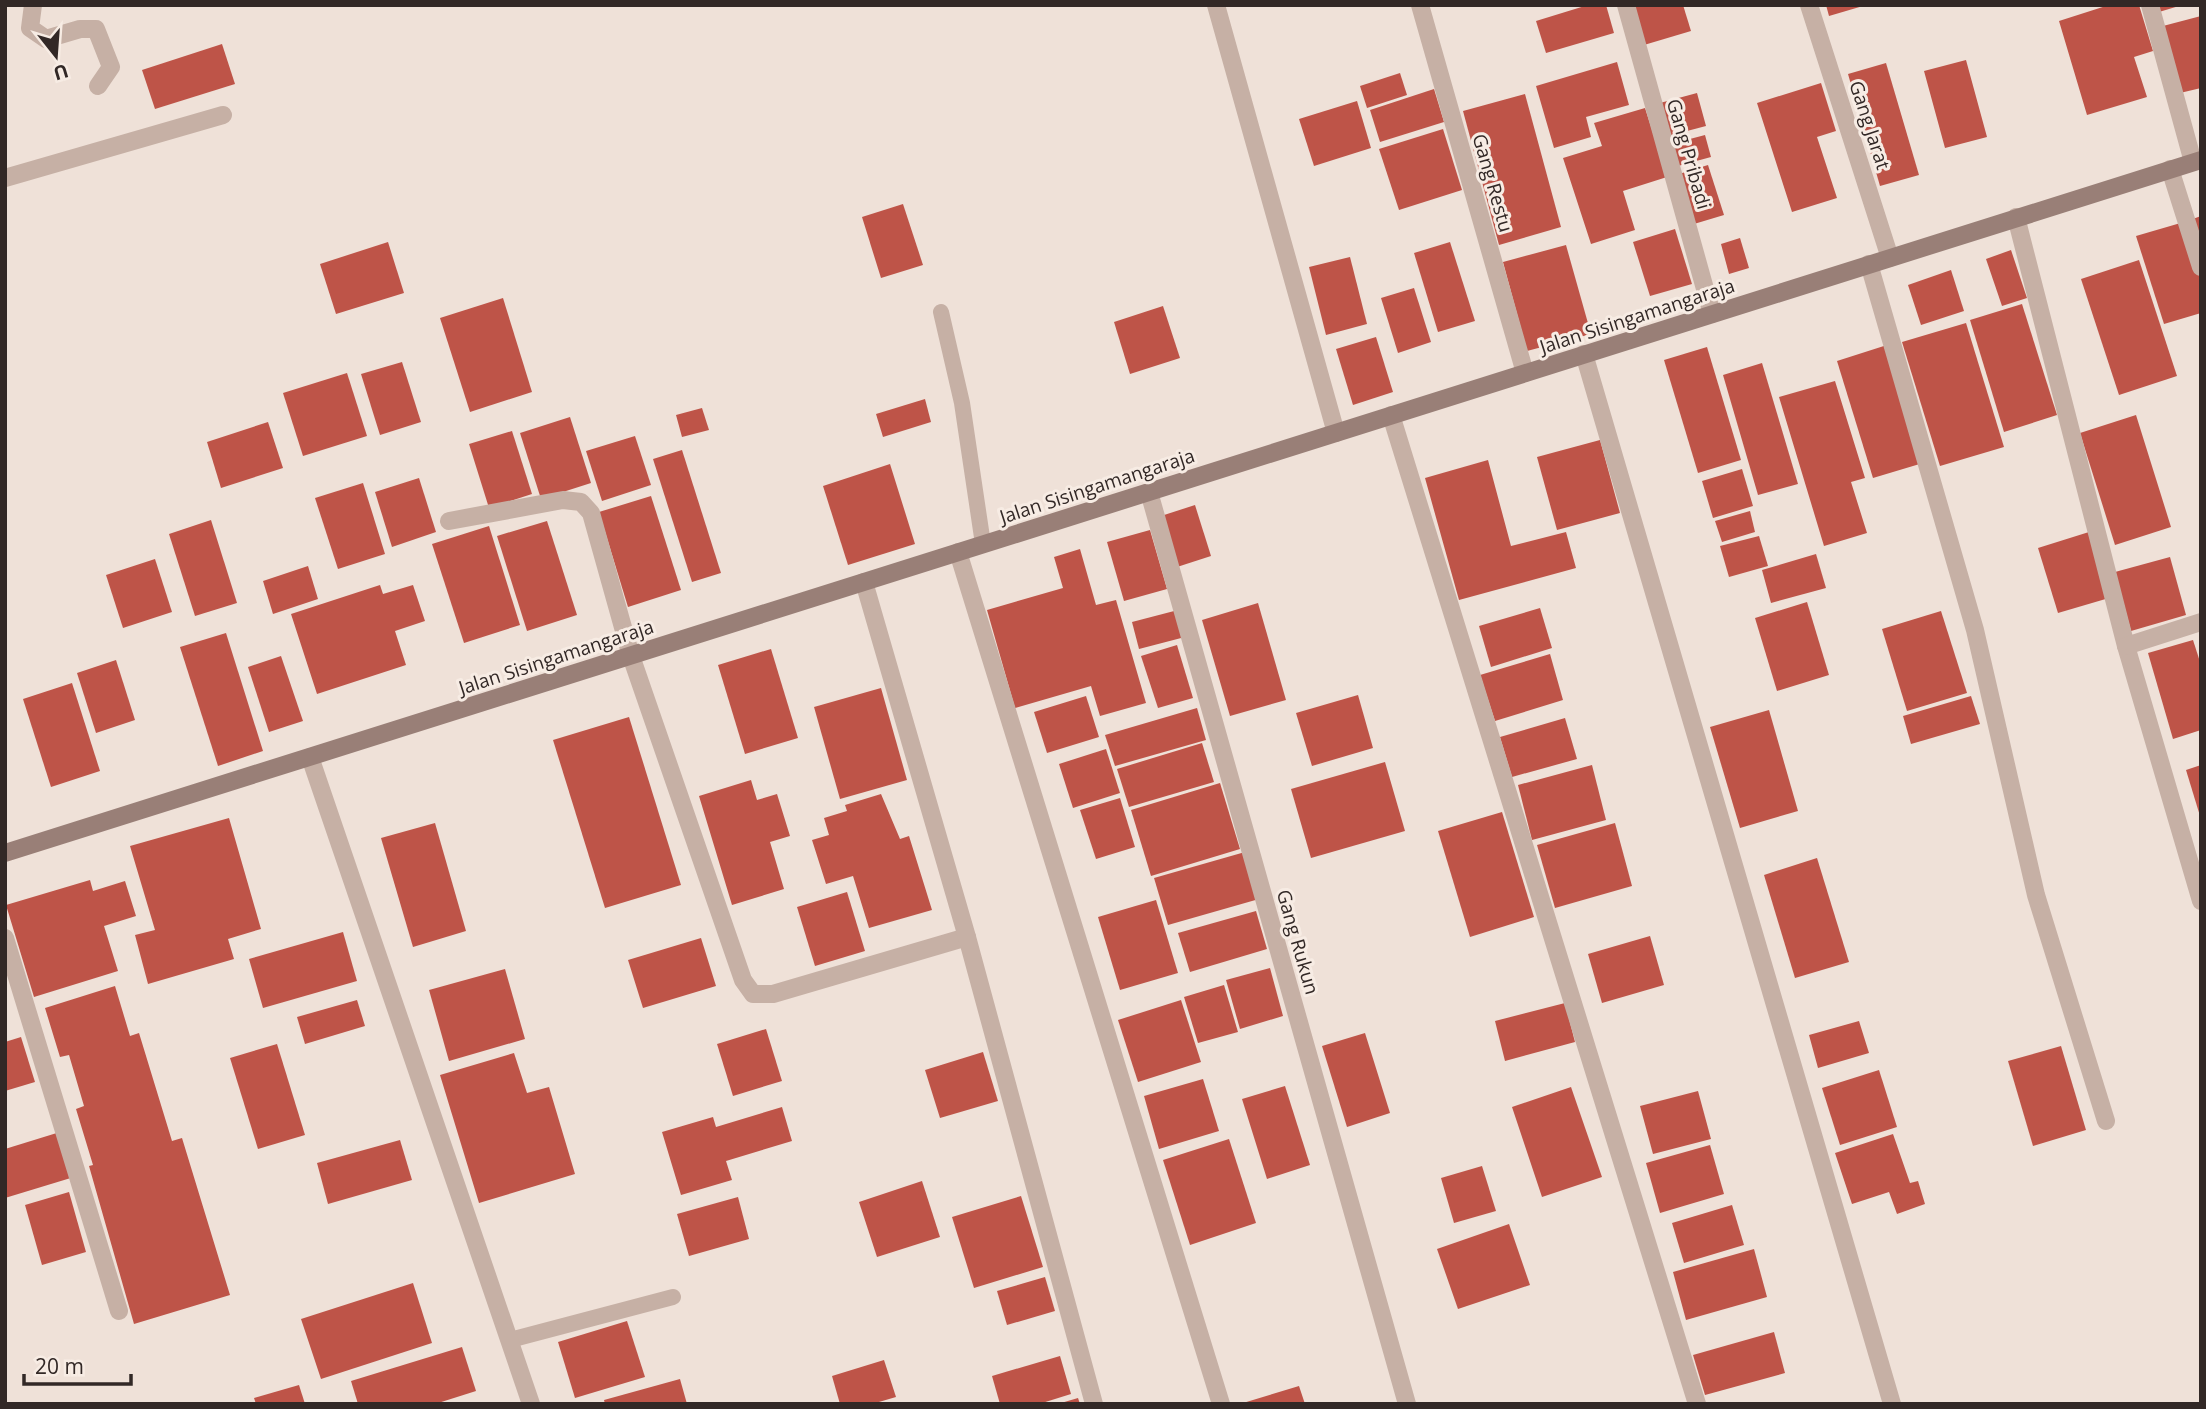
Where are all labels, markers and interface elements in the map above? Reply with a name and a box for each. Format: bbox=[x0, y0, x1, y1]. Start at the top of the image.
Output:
north arrow bbox=[21, 21, 91, 91]
text: U bbox=[50, 58, 72, 87]
street label: Gang Jarat bbox=[1843, 77, 1897, 173]
street label: Gang Pribadi bbox=[1661, 96, 1717, 212]
street label: Gang Restu bbox=[1467, 131, 1519, 235]
street label: Jalan Sisingamangaraja bbox=[1534, 272, 1738, 360]
street label: Jalan Sisingamangaraja bbox=[994, 442, 1198, 530]
street label: Jalan Sisingamangaraja bbox=[453, 613, 657, 701]
street label: Gang Rukun bbox=[1271, 887, 1325, 997]
scale bar bbox=[24, 1342, 131, 1386]
text: 20 m bbox=[35, 1352, 84, 1380]

